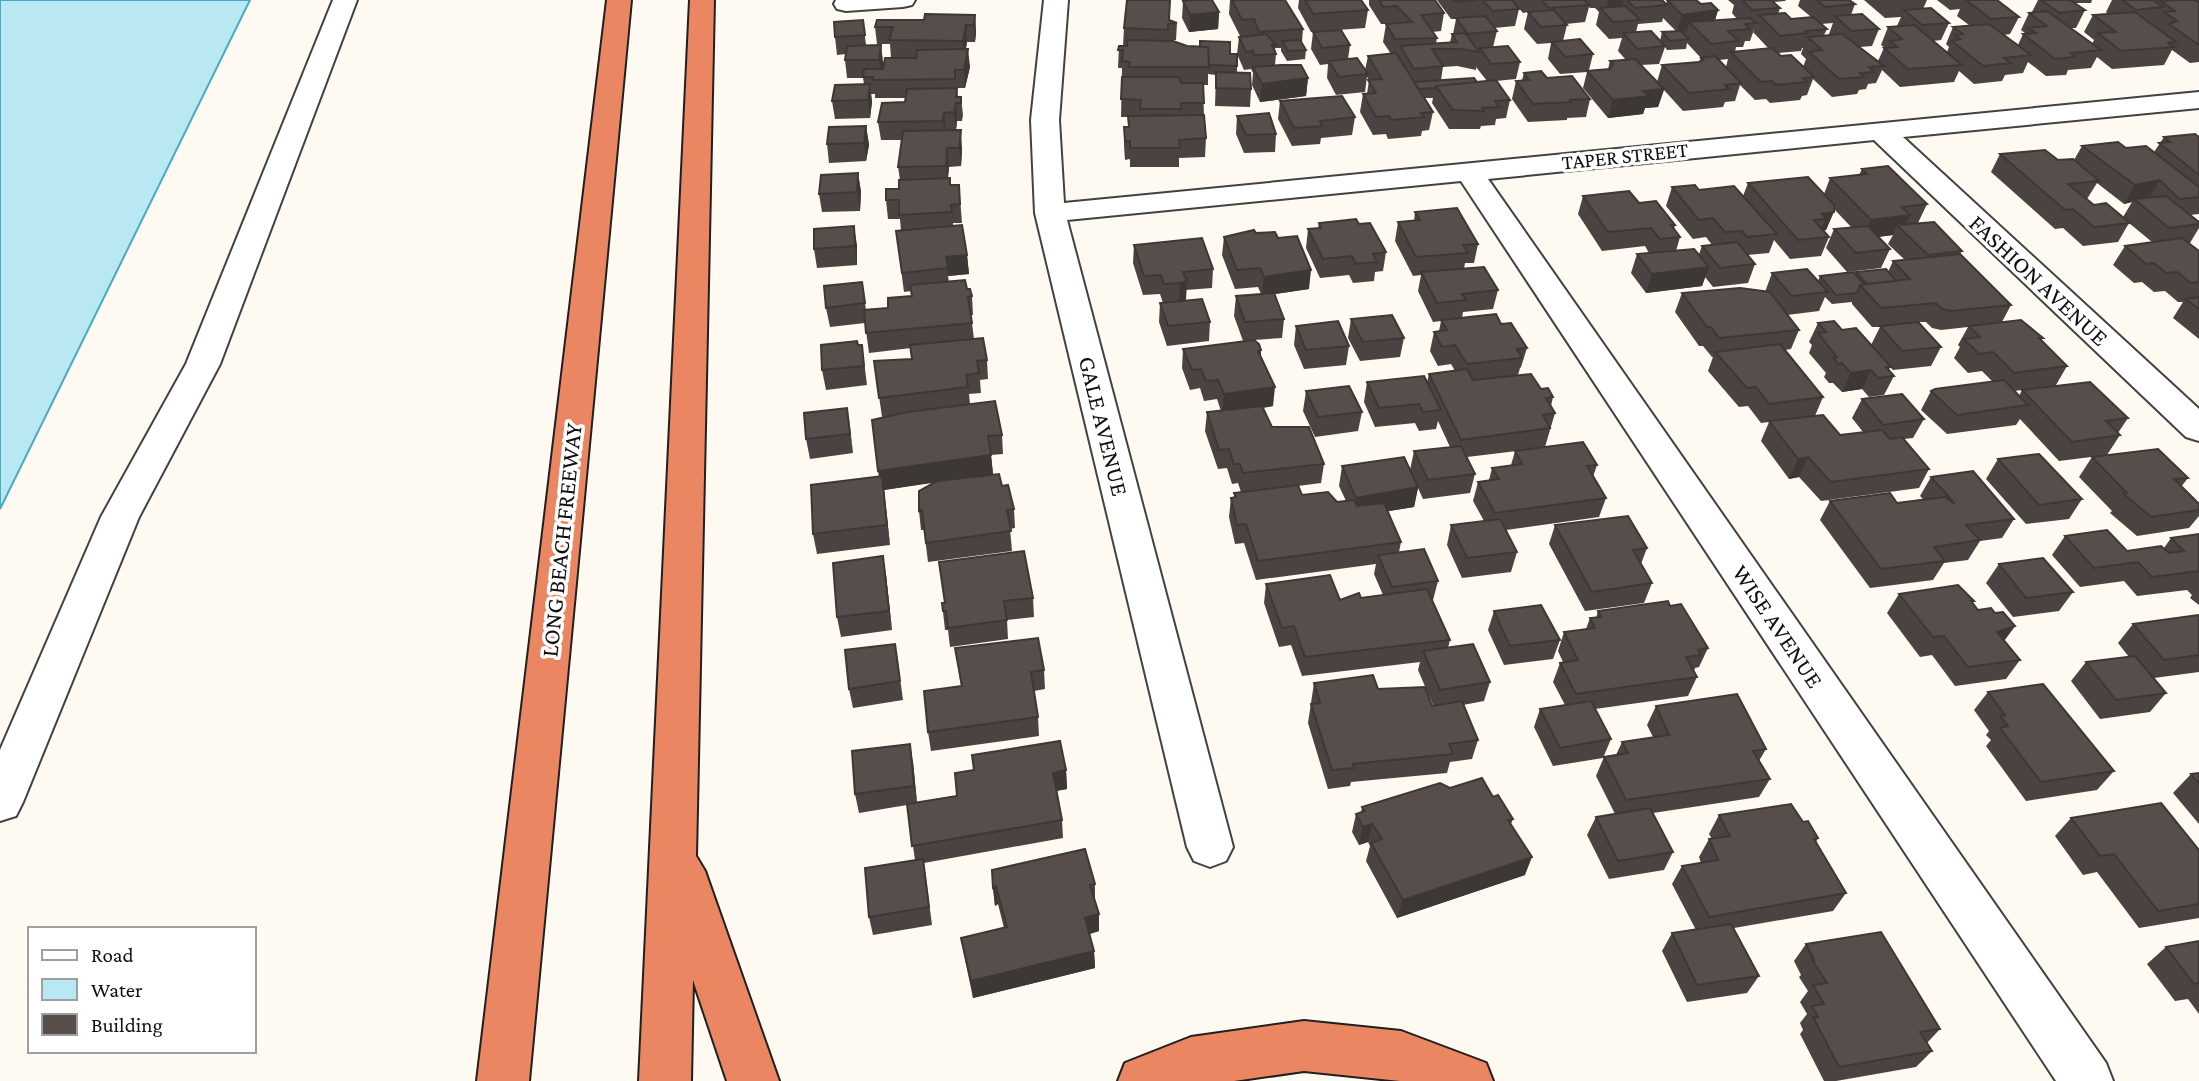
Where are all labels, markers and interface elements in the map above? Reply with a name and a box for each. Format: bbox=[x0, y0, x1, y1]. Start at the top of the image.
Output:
street label: TAPER STREET bbox=[1561, 137, 1690, 175]
street label: FASHION AVENUE bbox=[1964, 209, 2114, 351]
street label: GALE AVENUE bbox=[1074, 354, 1134, 498]
street label: LONG BEACH FREEWAY bbox=[535, 421, 587, 658]
street label: WISE AVENUE bbox=[1727, 559, 1829, 693]
legend bbox=[28, 927, 256, 1053]
text: Road bbox=[91, 943, 134, 967]
text: Water bbox=[91, 978, 143, 1002]
text: Building bbox=[91, 1013, 163, 1037]

